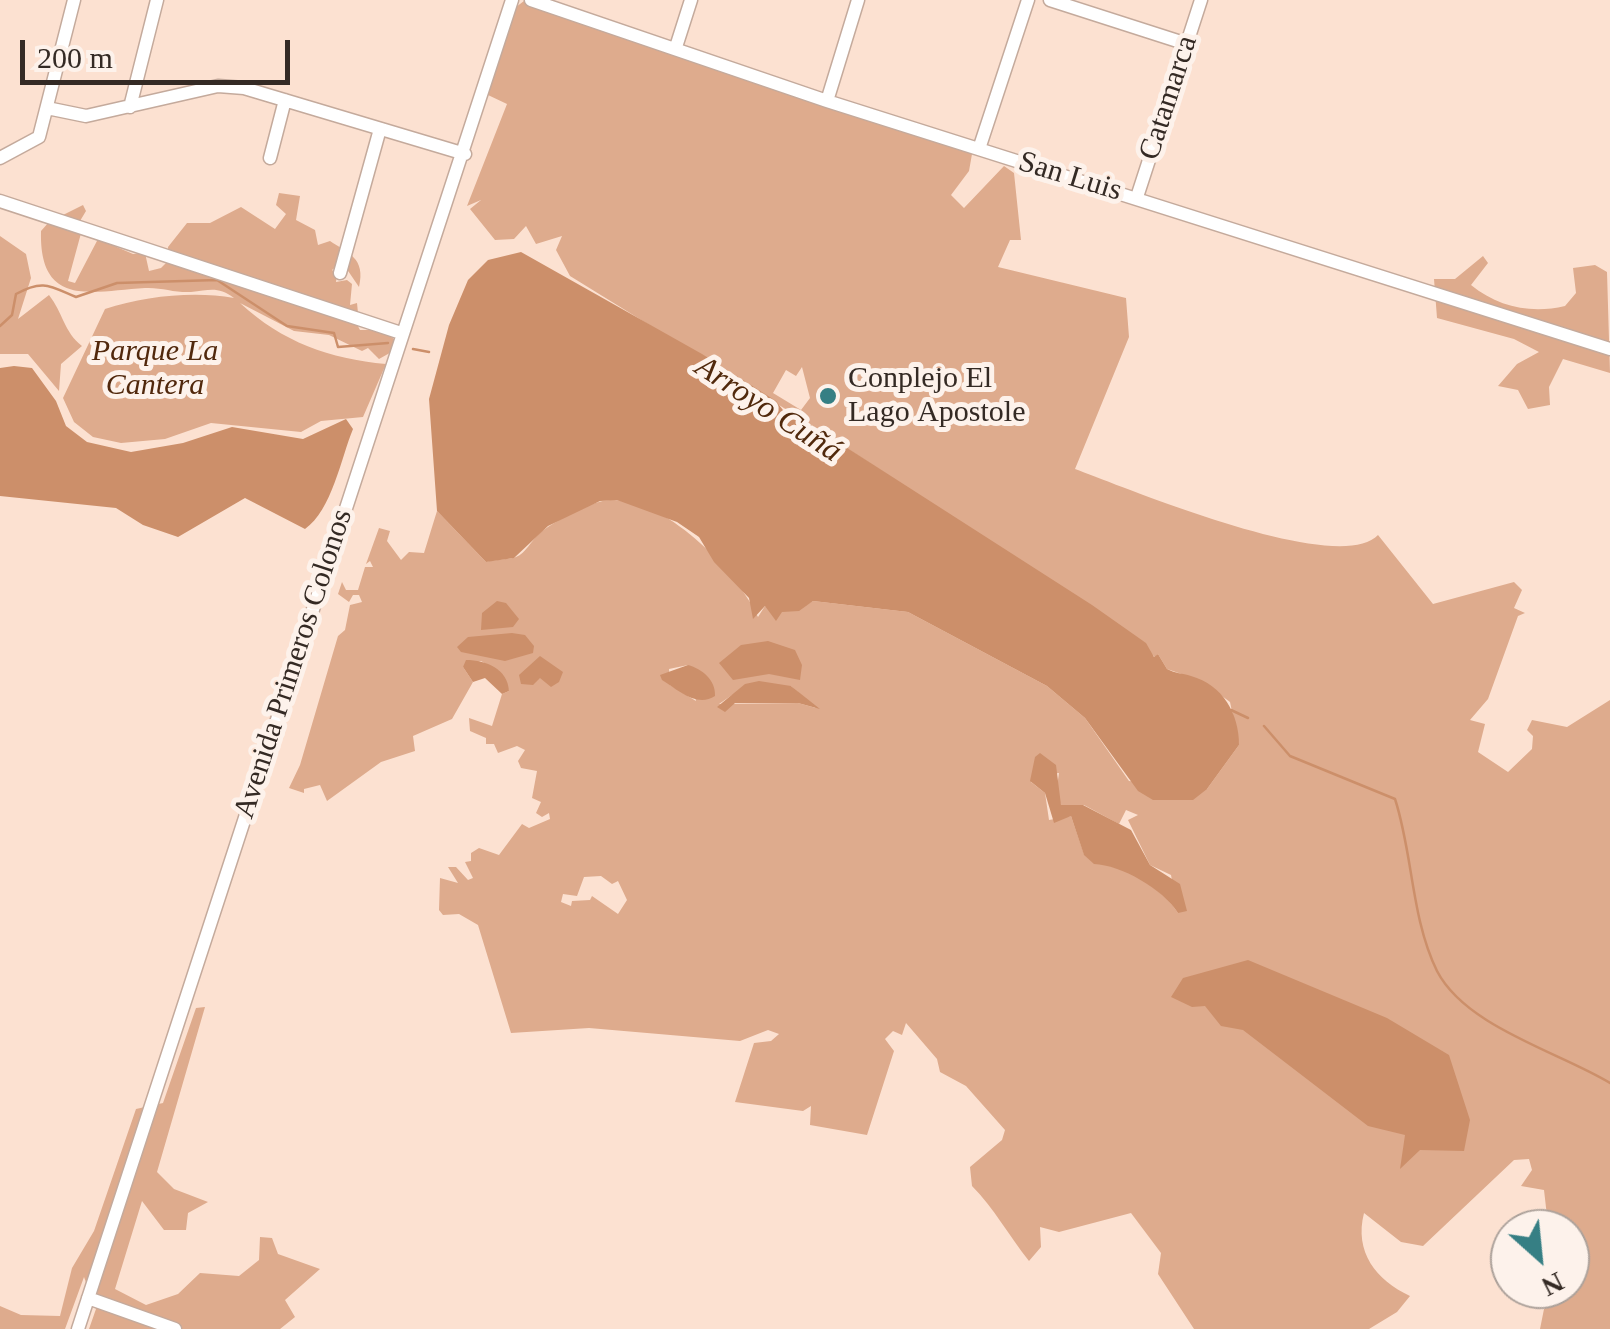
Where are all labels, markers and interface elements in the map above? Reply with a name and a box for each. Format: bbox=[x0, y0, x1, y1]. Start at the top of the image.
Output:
scale bar bbox=[25, 20, 295, 82]
street label: Catamarca bbox=[1132, 31, 1206, 165]
text: 200 m bbox=[37, 41, 113, 74]
street label: San Luis bbox=[1014, 144, 1126, 210]
park label: Parque La Cantera bbox=[92, 334, 218, 404]
water label: Arroyo Cuñá bbox=[688, 348, 848, 472]
place label: Conplejo El Lago Apostole bbox=[848, 361, 1025, 432]
marker: Conplejo El Lago Apostole bbox=[817, 385, 839, 407]
street label: Avenida Primeros Colonos bbox=[227, 505, 361, 823]
north arrow bbox=[1490, 1209, 1590, 1309]
text: N bbox=[1537, 1266, 1569, 1303]

